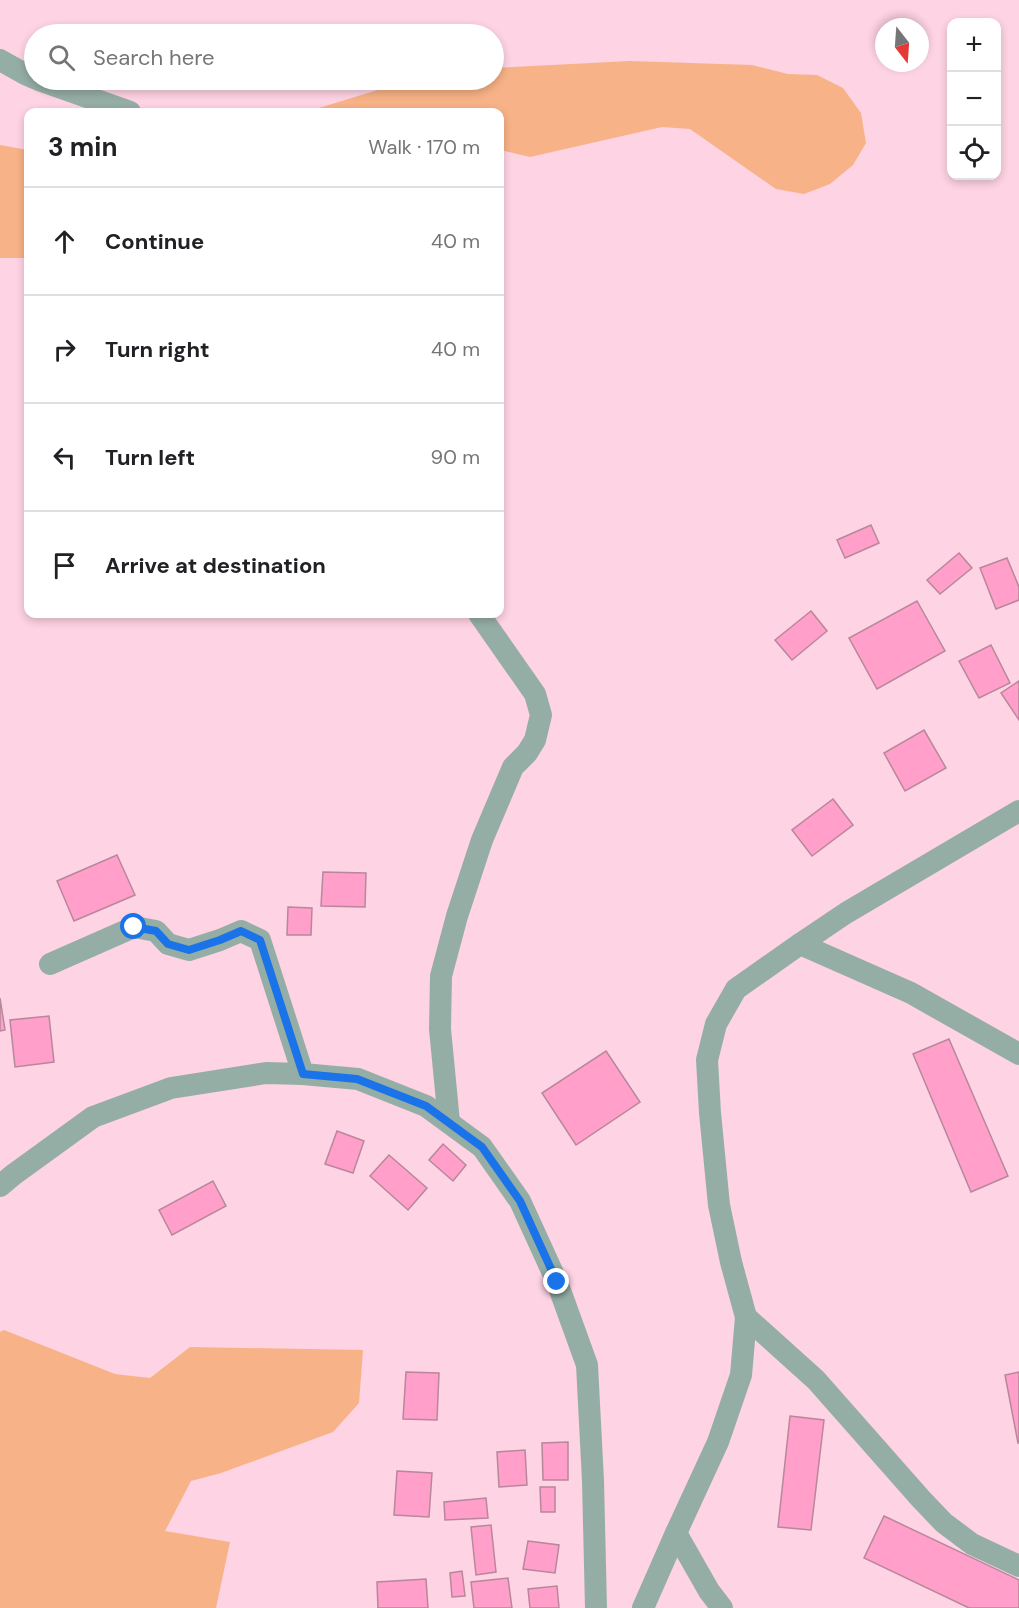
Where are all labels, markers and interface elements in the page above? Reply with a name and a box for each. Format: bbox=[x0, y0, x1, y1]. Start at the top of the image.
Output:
north arrow bbox=[875, 18, 929, 72]
map controls bbox=[947, 18, 1001, 180]
button: + bbox=[947, 18, 1001, 72]
search box bbox=[24, 24, 504, 90]
icon: search bbox=[45, 41, 78, 74]
text: Search here bbox=[93, 43, 214, 72]
button: − bbox=[947, 72, 1001, 126]
button: locate bbox=[947, 126, 1001, 180]
text: 3 min bbox=[48, 130, 117, 164]
text: Walk · 170 m bbox=[368, 134, 480, 160]
icon: ahead bbox=[48, 225, 81, 258]
text: Continue bbox=[105, 227, 204, 256]
text: 40 m bbox=[431, 228, 480, 254]
icon: right bbox=[48, 333, 81, 366]
text: Turn right bbox=[105, 335, 210, 364]
text: 40 m bbox=[431, 336, 480, 362]
icon: left bbox=[48, 441, 81, 474]
text: Turn left bbox=[105, 443, 195, 472]
text: 90 m bbox=[431, 444, 480, 470]
icon: arrive bbox=[48, 549, 81, 582]
text: Arrive at destination bbox=[105, 551, 326, 580]
route start bbox=[120, 913, 146, 939]
route end bbox=[543, 1268, 569, 1294]

